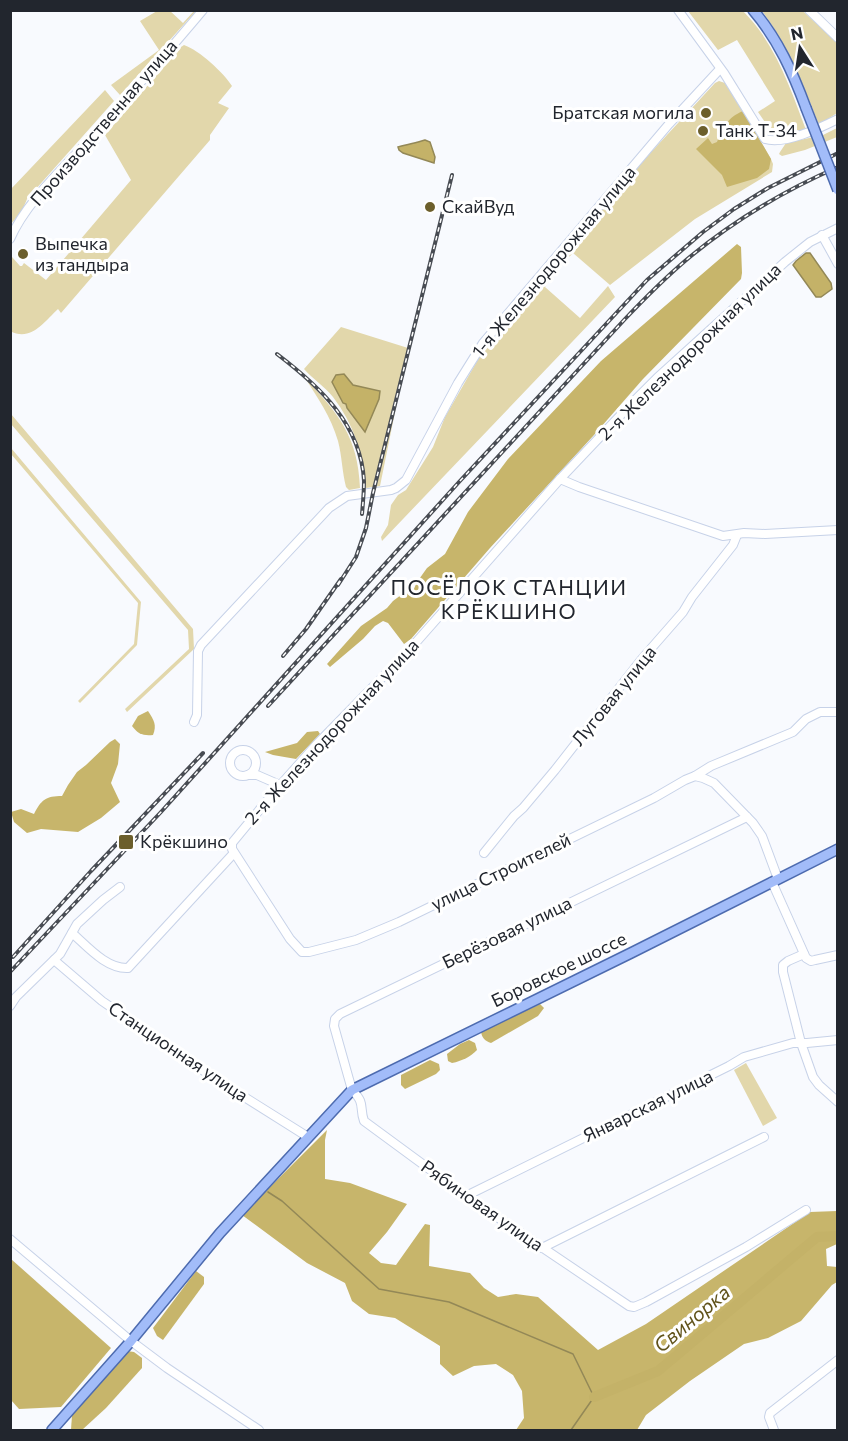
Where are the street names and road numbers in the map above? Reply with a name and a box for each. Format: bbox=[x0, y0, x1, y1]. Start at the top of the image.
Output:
street label: Производственная улица bbox=[25, 35, 181, 210]
street label: 1-я Железнодорожная улица bbox=[467, 161, 640, 362]
street label: 2-я Железнодорожная улица bbox=[593, 258, 785, 444]
street label: 2-я Железнодорожная улица bbox=[239, 634, 423, 829]
street label: Луговая улица bbox=[566, 641, 660, 750]
street label: улица Строителей bbox=[427, 828, 574, 914]
street label: Берёзовая улица bbox=[438, 891, 575, 973]
street label: Боровское шоссе bbox=[487, 927, 630, 1011]
street label: Станционная улица bbox=[105, 996, 253, 1106]
street label: Январская улица bbox=[579, 1064, 716, 1146]
street label: Рябиновая улица bbox=[417, 1155, 548, 1255]

